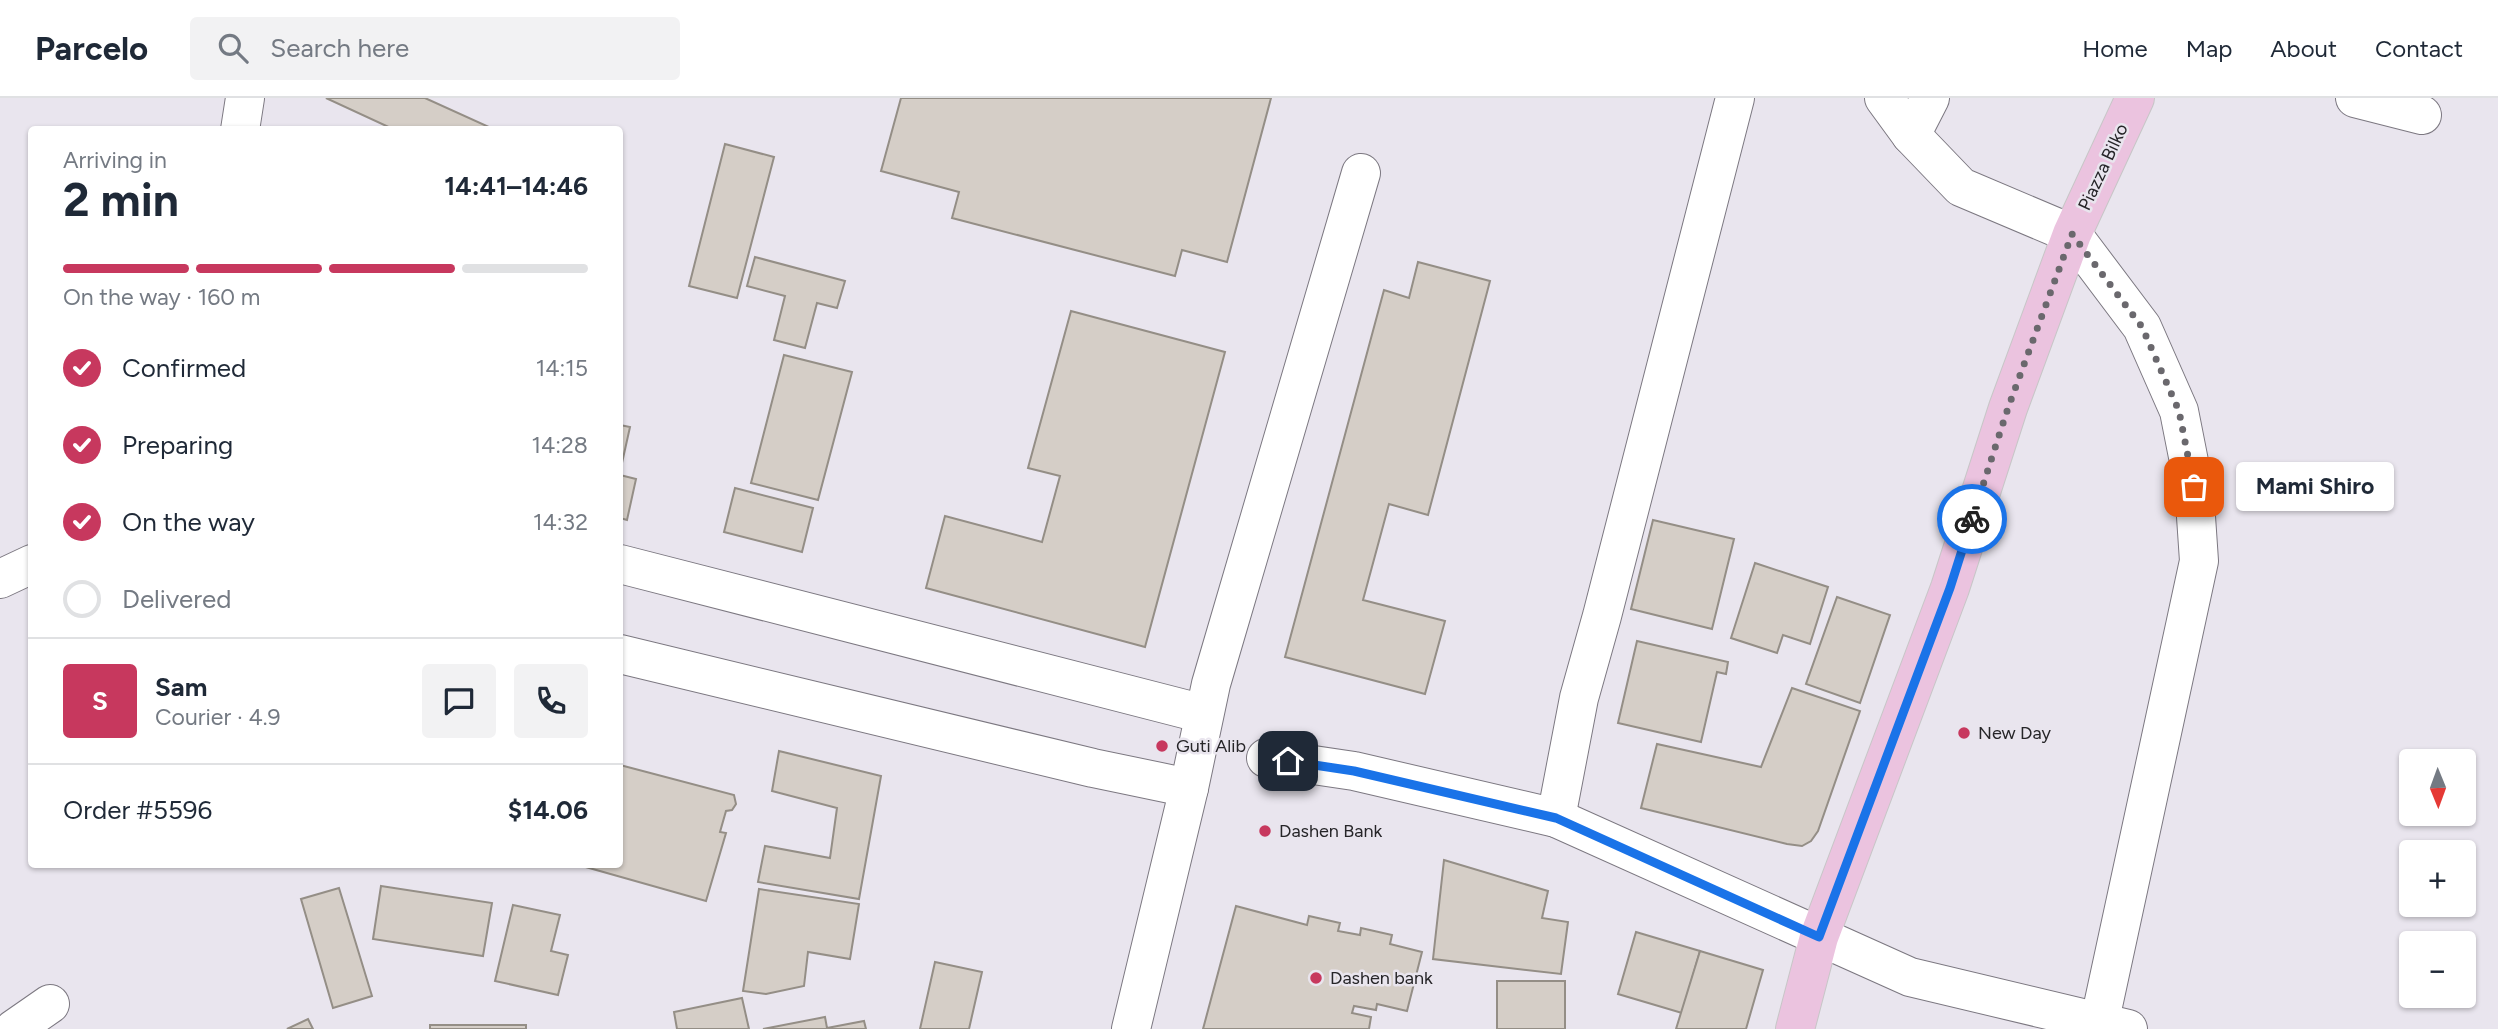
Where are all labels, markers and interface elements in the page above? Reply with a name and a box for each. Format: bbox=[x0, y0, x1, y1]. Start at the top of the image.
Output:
search box bbox=[190, 17, 680, 80]
text: Parcelo bbox=[35, 29, 148, 68]
icon: search bbox=[214, 29, 252, 67]
text: Search here bbox=[270, 32, 409, 64]
text: Home bbox=[2082, 34, 2148, 63]
text: Map bbox=[2186, 34, 2232, 63]
text: About bbox=[2270, 34, 2337, 63]
text: Contact bbox=[2375, 34, 2463, 63]
street label: Piazza Bilko bbox=[2073, 120, 2133, 214]
text: Arriving in bbox=[63, 146, 167, 174]
text: 14:41–14:46 bbox=[444, 170, 588, 202]
text: 2 min bbox=[63, 172, 179, 228]
text: On the way · 160 m bbox=[63, 283, 260, 311]
icon: check bbox=[63, 349, 101, 387]
text: Confirmed bbox=[122, 352, 246, 384]
text: 14:15 bbox=[536, 354, 588, 382]
icon: check bbox=[63, 426, 101, 464]
text: Preparing bbox=[122, 429, 233, 461]
text: 14:28 bbox=[531, 431, 588, 459]
pin bbox=[2164, 457, 2224, 517]
callout: Mami Shiro bbox=[2236, 462, 2394, 512]
icon: bag bbox=[2175, 468, 2213, 506]
text: Mami Shiro bbox=[2256, 472, 2374, 500]
courier bbox=[1937, 484, 2007, 554]
icon: bike bbox=[1953, 500, 1991, 538]
icon: check bbox=[63, 503, 101, 541]
text: On the way bbox=[122, 506, 255, 538]
text: 14:32 bbox=[533, 508, 588, 536]
text: Delivered bbox=[122, 583, 231, 615]
button: chat bbox=[422, 664, 496, 738]
button: phone bbox=[514, 664, 588, 738]
text: Sam bbox=[155, 671, 207, 703]
text: S bbox=[92, 685, 108, 717]
text: Courier · 4.9 bbox=[155, 703, 281, 731]
place label: New Day bbox=[1978, 722, 2052, 744]
marker: New Day bbox=[1956, 725, 1972, 741]
pin bbox=[1258, 731, 1318, 791]
place label: Guti Alib bbox=[1176, 735, 1246, 757]
marker: Guti Alib bbox=[1154, 738, 1170, 754]
icon: home bbox=[1269, 742, 1307, 780]
north arrow bbox=[2399, 749, 2476, 826]
map controls bbox=[2399, 749, 2476, 1008]
text: Order #5596 bbox=[63, 794, 212, 826]
text: $14.06 bbox=[508, 794, 588, 826]
place label: Dashen Bank bbox=[1279, 820, 1383, 842]
marker: Dashen Bank bbox=[1257, 823, 1273, 839]
button: + bbox=[2399, 840, 2476, 917]
button: − bbox=[2399, 931, 2476, 1008]
place label: Dashen bank bbox=[1330, 967, 1433, 989]
marker: Dashen bank bbox=[1308, 970, 1324, 986]

